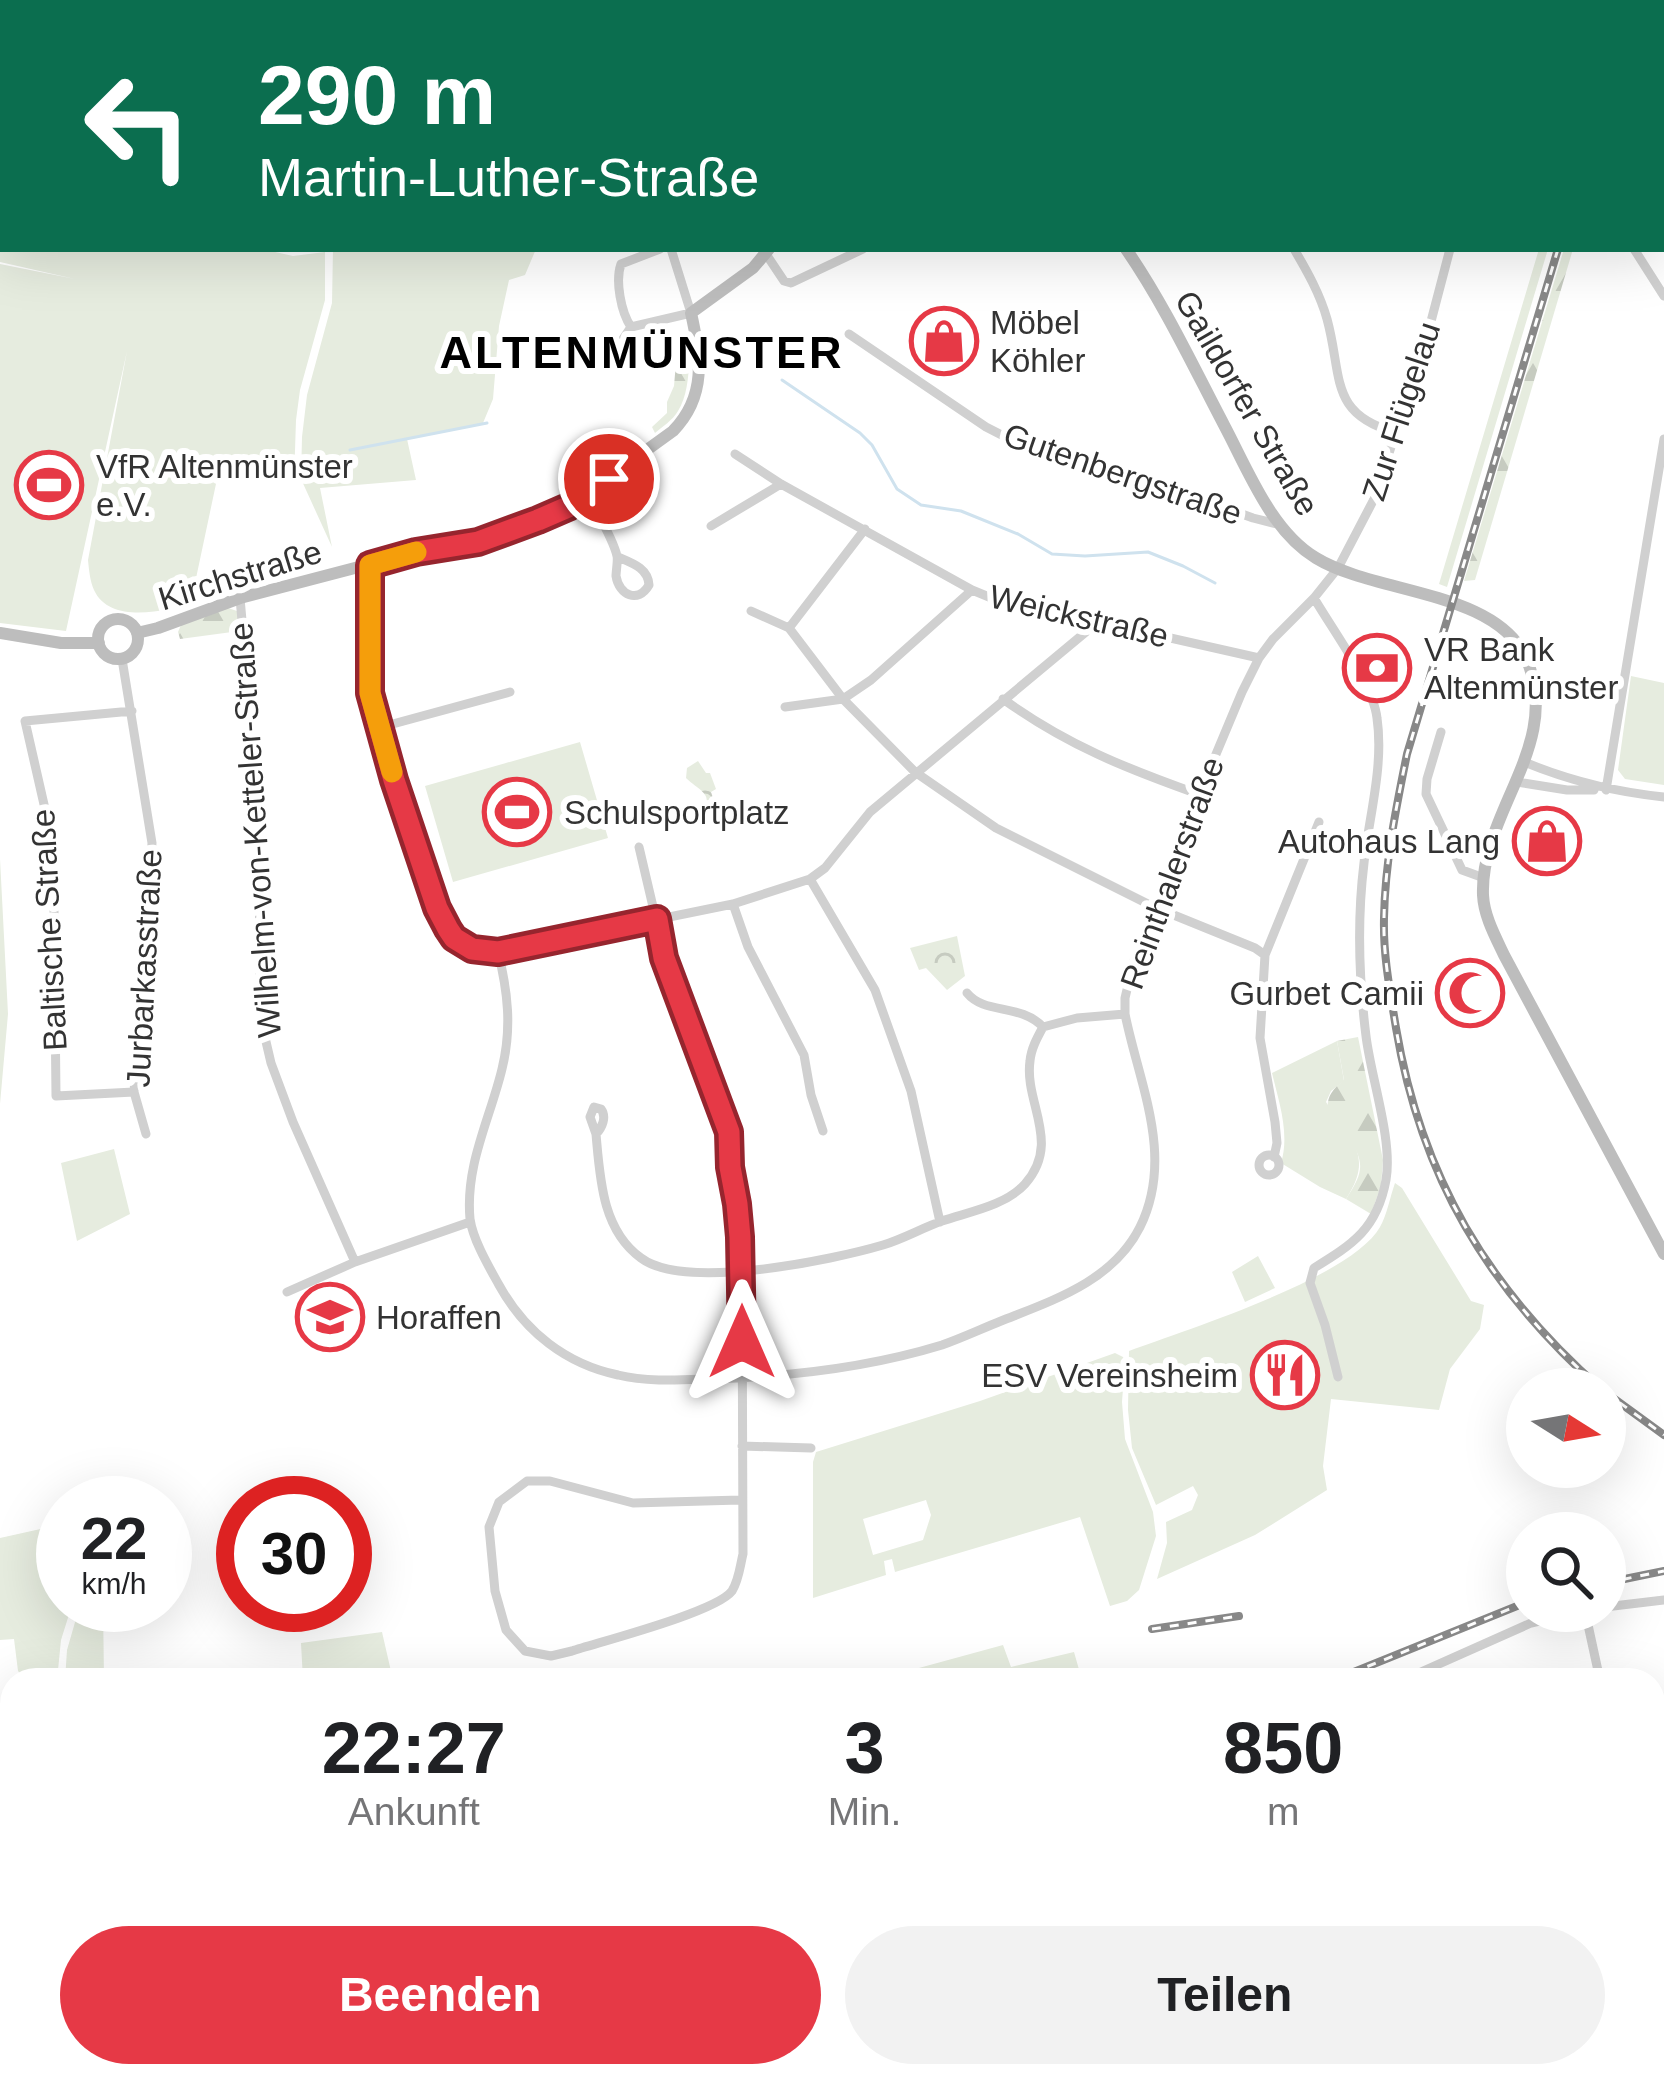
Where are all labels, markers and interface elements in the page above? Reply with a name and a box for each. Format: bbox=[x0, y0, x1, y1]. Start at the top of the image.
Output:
icon: left bbox=[60, 48, 216, 204]
text: 290 m bbox=[258, 48, 496, 142]
text: Martin-Luther-Straße bbox=[258, 147, 759, 207]
street label: Gaildorfer Straße bbox=[1168, 284, 1326, 522]
place label: Möbel Köhler bbox=[990, 304, 1085, 379]
shop icon: Möbel Köhler bbox=[909, 306, 979, 376]
street label: Zur Flügelau bbox=[1355, 317, 1447, 505]
district label: ALTENMÜNSTER bbox=[439, 327, 845, 378]
street label: Gutenbergstraße bbox=[999, 416, 1247, 532]
pin bbox=[558, 428, 660, 530]
icon: arrive bbox=[576, 446, 642, 512]
place label: VfR Altenmünster e.V. bbox=[96, 448, 353, 523]
sports icon: VfR Altenmünster e.V. bbox=[14, 450, 84, 520]
street label: Kirchstraße bbox=[154, 533, 326, 617]
street label: Weickstraße bbox=[986, 577, 1172, 655]
street label: Wilhelm-von-Ketteler-Straße bbox=[222, 621, 288, 1039]
place label: VR Bank Altenmünster bbox=[1424, 631, 1618, 706]
bank icon: VR Bank Altenmünster bbox=[1342, 633, 1412, 703]
street label: Reinthalerstraße bbox=[1113, 752, 1231, 994]
sports icon: Schulsportplatz bbox=[482, 777, 552, 847]
place label: Schulsportplatz bbox=[564, 794, 790, 831]
shop icon: Autohaus Lang bbox=[1512, 806, 1582, 876]
street label: Baltische Straße bbox=[24, 808, 74, 1052]
place label: Autohaus Lang bbox=[1278, 823, 1500, 860]
street label: Jurbarkasstraße bbox=[119, 848, 169, 1088]
mosque icon: Gurbet Camii bbox=[1435, 958, 1505, 1028]
place label: Gurbet Camii bbox=[1230, 975, 1424, 1012]
position arrow bbox=[679, 1279, 805, 1405]
school or university icon: Horaffen bbox=[295, 1282, 365, 1352]
place label: Horaffen bbox=[376, 1299, 502, 1336]
restaurant icon: ESV Vereinsheim bbox=[1250, 1340, 1320, 1410]
place label: ESV Vereinsheim bbox=[981, 1357, 1238, 1394]
north arrow bbox=[1506, 1368, 1626, 1488]
map controls bbox=[1506, 1368, 1626, 1632]
speed limit sign: 30 bbox=[216, 1476, 372, 1632]
text: 22 bbox=[81, 1505, 147, 1572]
button: search bbox=[1506, 1512, 1626, 1632]
text: km/h bbox=[81, 1567, 147, 1600]
text: 22:27 bbox=[322, 1708, 506, 1788]
text: 3 bbox=[844, 1708, 885, 1788]
text: 850 bbox=[1223, 1708, 1343, 1788]
text: Ankunft bbox=[348, 1790, 480, 1833]
text: Min. bbox=[828, 1790, 901, 1833]
text: m bbox=[1267, 1790, 1299, 1833]
button: Beenden bbox=[60, 1926, 821, 2064]
button: Teilen bbox=[845, 1926, 1605, 2064]

